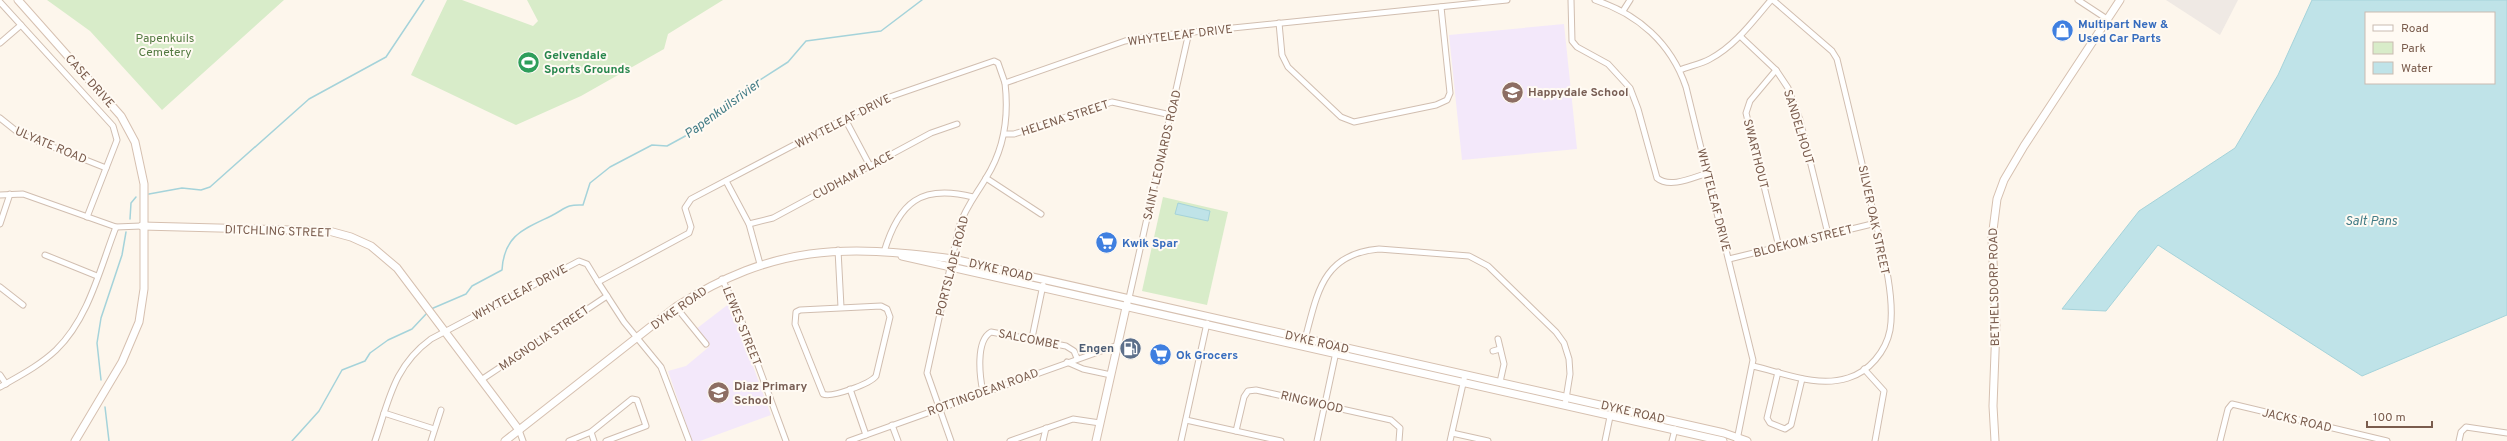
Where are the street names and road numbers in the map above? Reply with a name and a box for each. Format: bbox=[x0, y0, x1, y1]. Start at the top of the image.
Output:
street label: WHYTELEAF DRIVE bbox=[1127, 22, 1233, 50]
street label: CASE DRIVE bbox=[61, 51, 118, 112]
street label: SANDELHOUT bbox=[1779, 88, 1817, 167]
street label: SAINT LEONARDS ROAD bbox=[1140, 89, 1186, 222]
street label: WHYTELEAF DRIVE bbox=[793, 91, 894, 153]
street label: HELENA STREET bbox=[1019, 97, 1111, 141]
street label: SWARTHOUT bbox=[1739, 118, 1771, 191]
street label: ULYATE ROAD bbox=[12, 124, 89, 168]
street label: WHYTELEAF DRIVE bbox=[1693, 147, 1734, 253]
street label: CUDHAM PLACE bbox=[810, 148, 897, 204]
street label: SILVER OAK STREET bbox=[1854, 164, 1892, 277]
street label: PORTSLADE ROAD bbox=[933, 214, 973, 318]
street label: DITCHLING STREET bbox=[224, 222, 332, 242]
street label: BLOEKOM STREET bbox=[1752, 222, 1855, 262]
street label: BETHELSDORP ROAD bbox=[1986, 227, 2004, 346]
street label: DYKE ROAD bbox=[967, 256, 1034, 286]
street label: WHYTELEAF DRIVE bbox=[470, 261, 571, 325]
street label: DYKE ROAD bbox=[648, 284, 711, 334]
street label: LEWES STREET bbox=[718, 284, 764, 368]
street label: MAGNOLIA STREET bbox=[496, 303, 593, 375]
street label: SALCOMBE bbox=[997, 326, 1061, 354]
street label: DYKE ROAD bbox=[1283, 328, 1350, 358]
street label: ROTTINGDEAN ROAD bbox=[926, 365, 1041, 421]
street label: RINGWOOD bbox=[1279, 388, 1345, 418]
street label: DYKE ROAD bbox=[1599, 398, 1666, 428]
street label: JACKS ROAD bbox=[2260, 405, 2333, 437]

